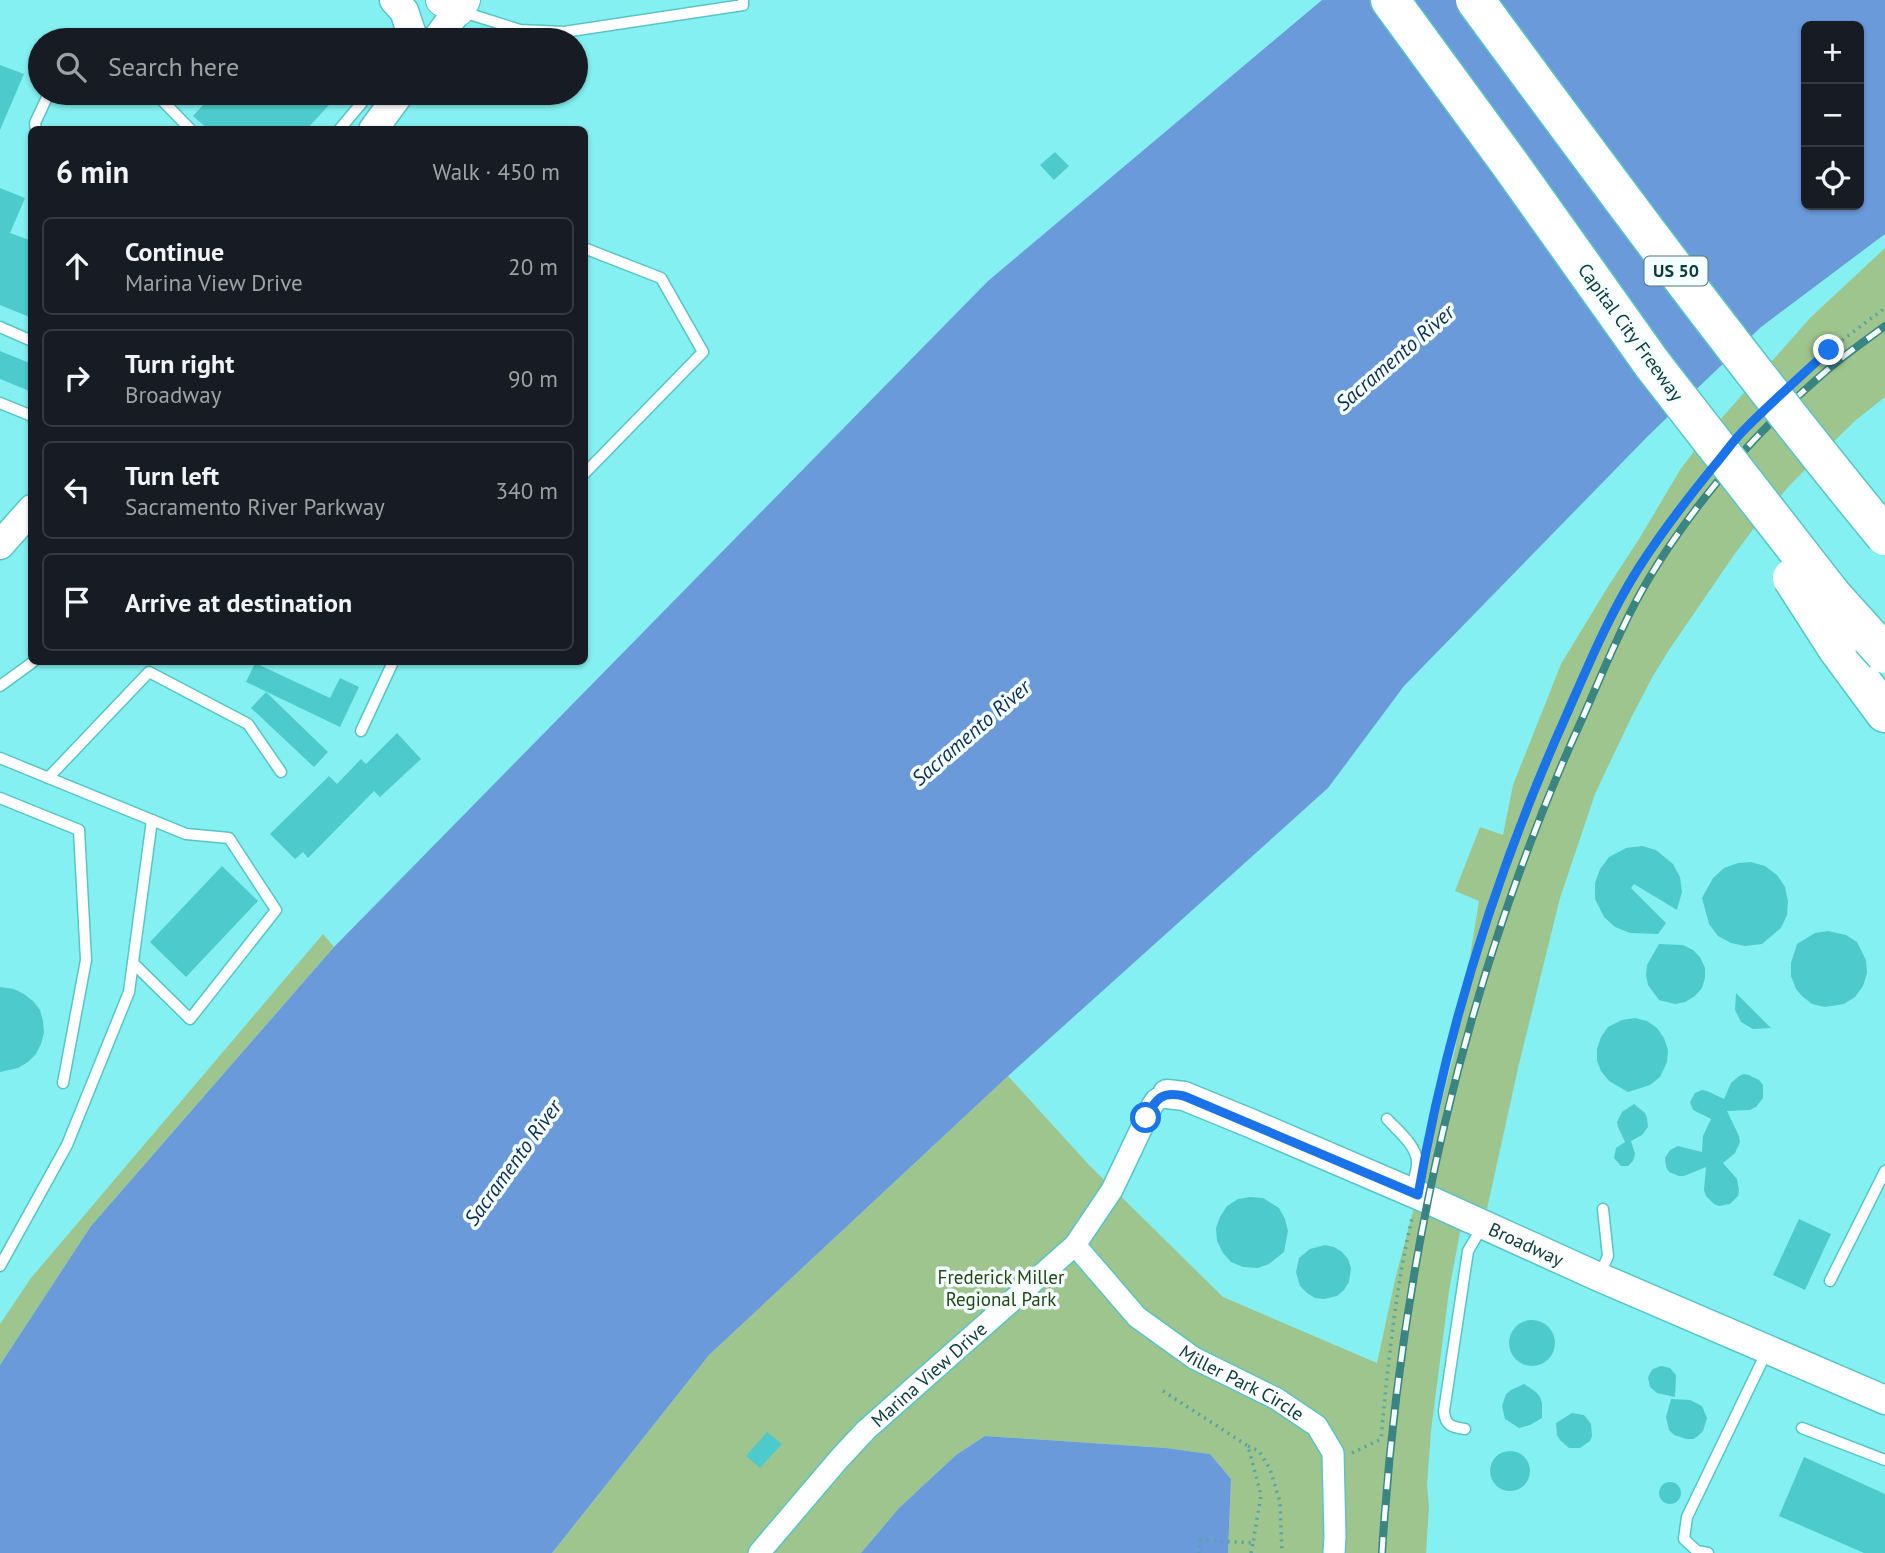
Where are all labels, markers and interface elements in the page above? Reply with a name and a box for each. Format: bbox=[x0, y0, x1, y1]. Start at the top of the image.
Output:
map controls bbox=[1801, 21, 1864, 210]
button: + bbox=[1801, 21, 1864, 84]
search box bbox=[28, 28, 588, 105]
icon: search bbox=[52, 48, 90, 86]
text: Search here bbox=[108, 50, 239, 83]
button: − bbox=[1801, 84, 1864, 147]
button: locate bbox=[1801, 147, 1864, 210]
text: 6 min bbox=[56, 152, 129, 191]
text: Walk · 450 m bbox=[433, 157, 560, 186]
text: Continue bbox=[125, 235, 224, 268]
icon: ahead bbox=[58, 247, 96, 285]
text: 20 m bbox=[508, 252, 558, 281]
road number: US 50 bbox=[1644, 256, 1708, 286]
street label: Capital City Freeway bbox=[1573, 258, 1689, 406]
text: Marina View Drive bbox=[125, 268, 303, 297]
water label: Sacramento River bbox=[1330, 297, 1461, 417]
route end bbox=[1813, 334, 1844, 365]
text: Turn right bbox=[125, 347, 234, 380]
icon: right bbox=[58, 359, 96, 397]
text: 90 m bbox=[508, 364, 558, 393]
text: Broadway bbox=[125, 380, 221, 409]
text: Turn left bbox=[125, 459, 219, 492]
icon: left bbox=[58, 471, 96, 509]
text: 340 m bbox=[496, 476, 558, 505]
text: Sacramento River Parkway bbox=[125, 492, 385, 521]
icon: arrive bbox=[58, 583, 96, 621]
text: Arrive at destination bbox=[125, 586, 352, 619]
water label: Sacramento River bbox=[906, 672, 1037, 792]
water label: Sacramento River bbox=[458, 1093, 568, 1231]
route start bbox=[1130, 1102, 1161, 1133]
street label: Broadway bbox=[1485, 1217, 1568, 1271]
park label: Frederick Miller Regional Park bbox=[938, 1265, 1065, 1311]
street label: Marina View Drive bbox=[866, 1317, 992, 1432]
street label: Miller Park Circle bbox=[1175, 1339, 1309, 1426]

